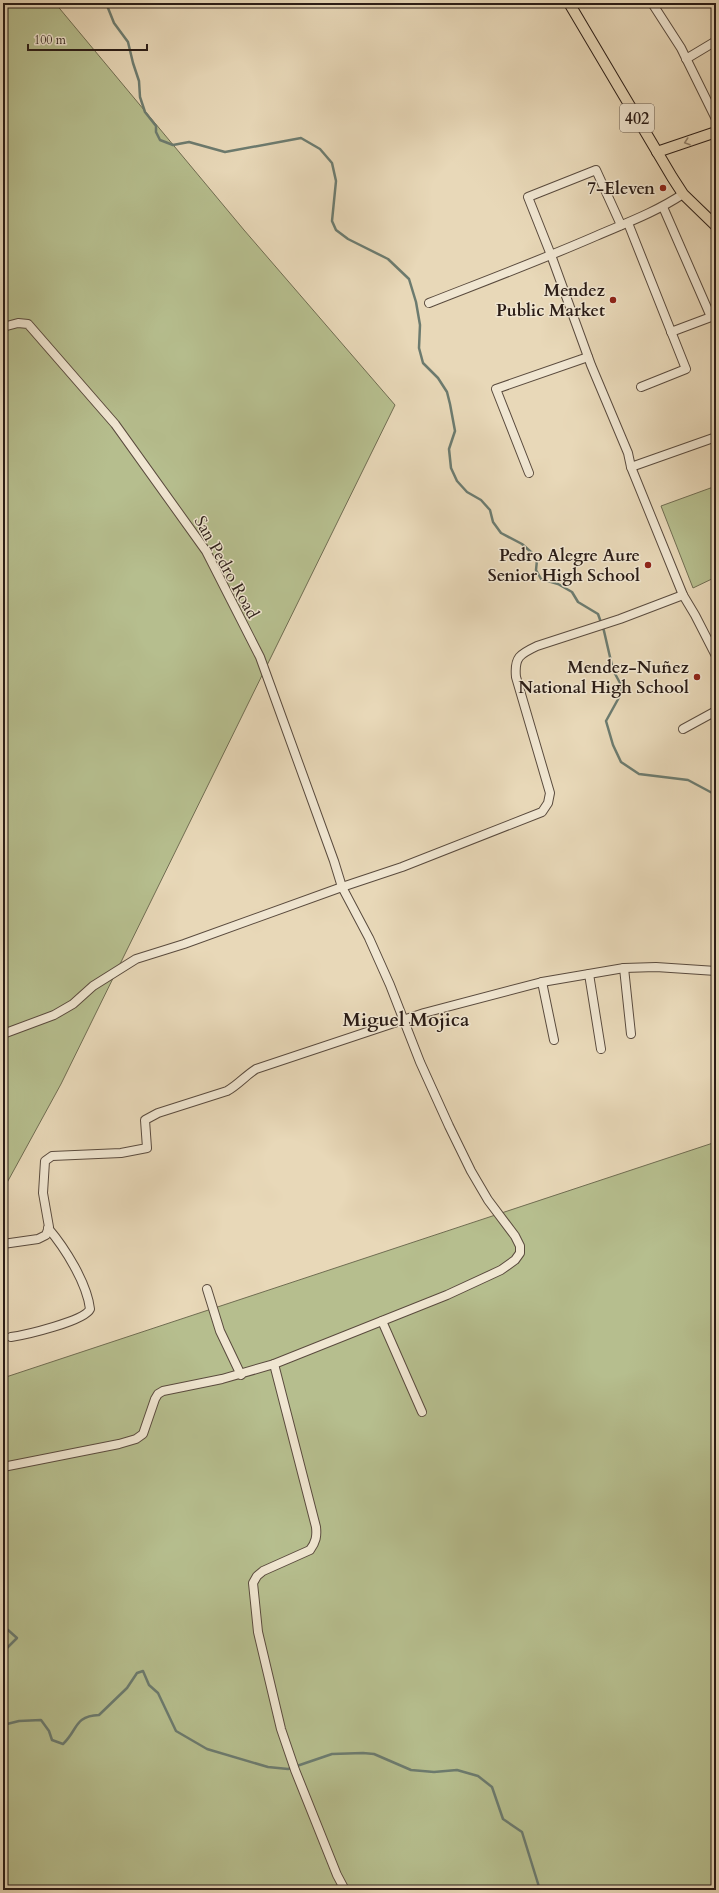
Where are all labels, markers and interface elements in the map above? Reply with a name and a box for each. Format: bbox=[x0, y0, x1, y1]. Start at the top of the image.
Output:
scale bar bbox=[28, 26, 147, 52]
text: 100 m bbox=[34, 32, 67, 48]
road number: 402 bbox=[620, 104, 654, 132]
one-way arrow bbox=[683, 137, 690, 145]
place label: 7-Eleven bbox=[587, 177, 655, 200]
marker: 7-Eleven bbox=[658, 183, 668, 193]
place label: Mendez Public Market bbox=[496, 279, 606, 322]
marker: Mendez Public Market bbox=[608, 295, 618, 305]
street label: San Pedro Road bbox=[189, 512, 264, 623]
place label: Pedro Alegre Aure Senior High School bbox=[488, 544, 640, 587]
marker: Pedro Alegre Aure Senior High School bbox=[643, 560, 653, 570]
place label: Mendez-Nuñez National High School bbox=[518, 656, 690, 699]
marker: Mendez-Nuñez National High School bbox=[692, 672, 702, 682]
district label: Miguel Mojica bbox=[343, 1007, 470, 1033]

